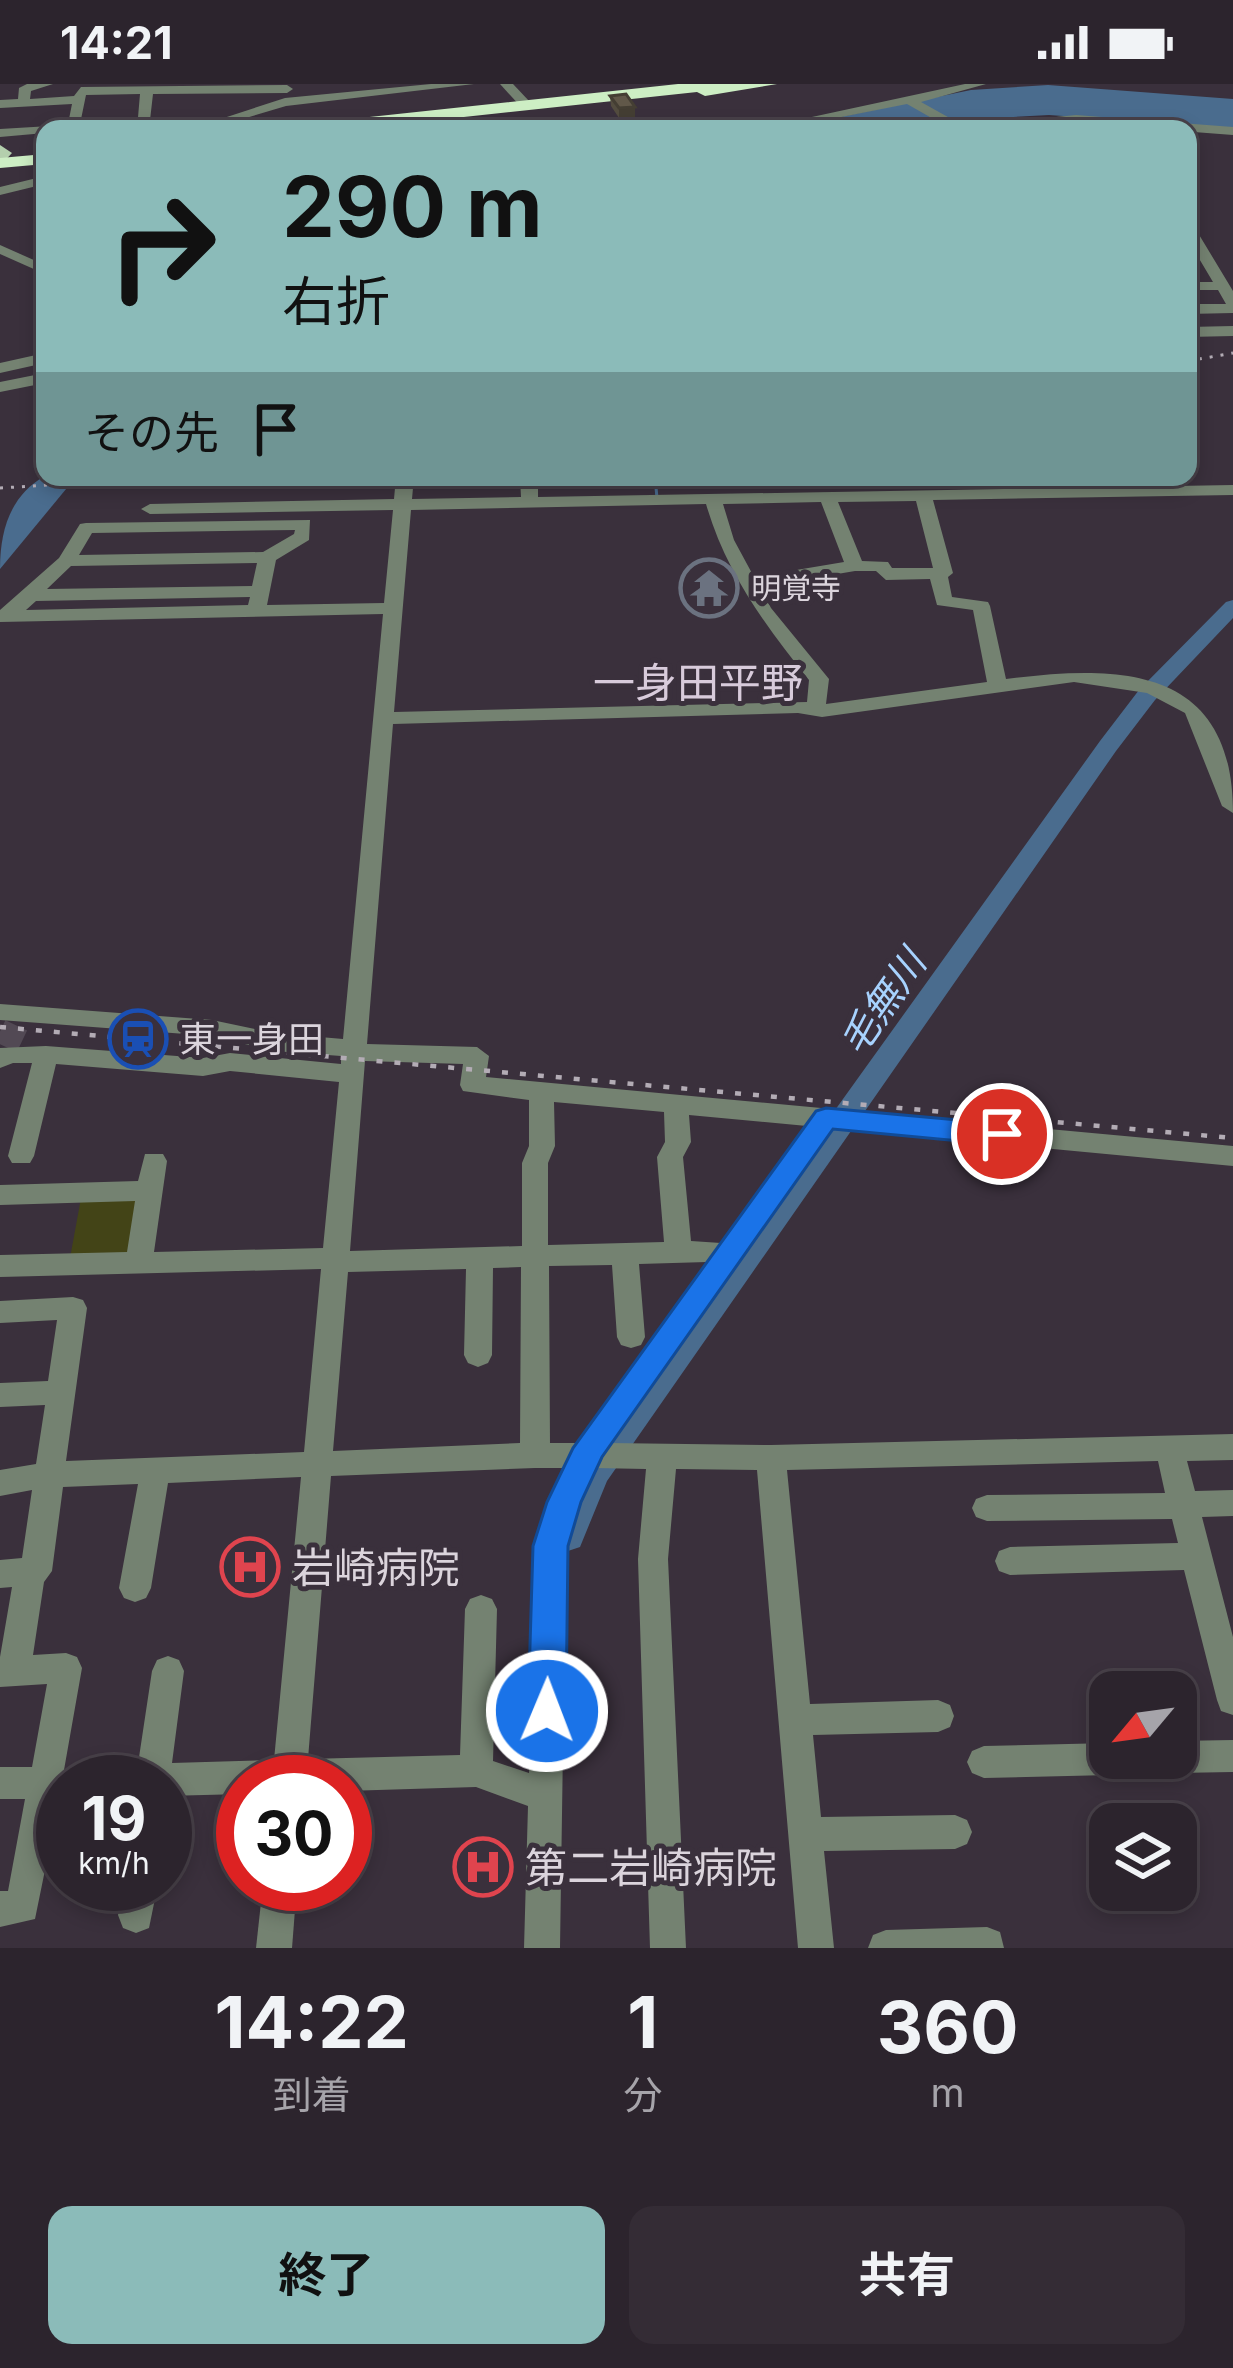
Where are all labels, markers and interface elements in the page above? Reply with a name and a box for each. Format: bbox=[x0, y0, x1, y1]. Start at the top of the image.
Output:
text: 14:21 bbox=[60, 15, 173, 70]
text: 290 m bbox=[282, 156, 543, 257]
icon: right bbox=[84, 168, 240, 324]
text: 右折 bbox=[282, 269, 390, 334]
icon: arrive bbox=[243, 396, 309, 462]
text: その先 bbox=[84, 405, 219, 460]
temple icon: 明覚寺 bbox=[678, 557, 740, 619]
place label: 明覚寺 bbox=[751, 570, 841, 606]
district label: 一身田平野 bbox=[593, 657, 803, 708]
water label: 毛無川 bbox=[829, 937, 937, 1063]
station icon: 東一身田 bbox=[107, 1008, 169, 1070]
place label: 東一身田 bbox=[180, 1017, 324, 1061]
pin bbox=[951, 1083, 1053, 1185]
icon: arrive bbox=[969, 1101, 1035, 1167]
hospital icon: 岩崎病院 bbox=[219, 1536, 281, 1598]
place label: 岩崎病院 bbox=[292, 1542, 460, 1593]
position arrow bbox=[484, 1648, 610, 1774]
north arrow bbox=[1089, 1671, 1197, 1779]
map controls bbox=[1089, 1671, 1197, 1911]
speed limit sign: 30 bbox=[216, 1755, 372, 1911]
text: 19 bbox=[82, 1782, 146, 1854]
button: layers bbox=[1089, 1803, 1197, 1911]
hospital icon: 第二岩崎病院 bbox=[452, 1836, 514, 1898]
place label: 第二岩崎病院 bbox=[525, 1842, 777, 1893]
text: km/h bbox=[78, 1845, 150, 1881]
text: 14:22 bbox=[214, 1978, 409, 2065]
text: 1 bbox=[627, 1978, 658, 2065]
text: 360 bbox=[877, 1983, 1019, 2070]
text: m bbox=[931, 2069, 965, 2116]
text: 到着 bbox=[273, 2071, 351, 2118]
text: 分 bbox=[623, 2071, 662, 2118]
button: 終了 bbox=[48, 2206, 605, 2344]
button: 共有 bbox=[629, 2206, 1185, 2344]

